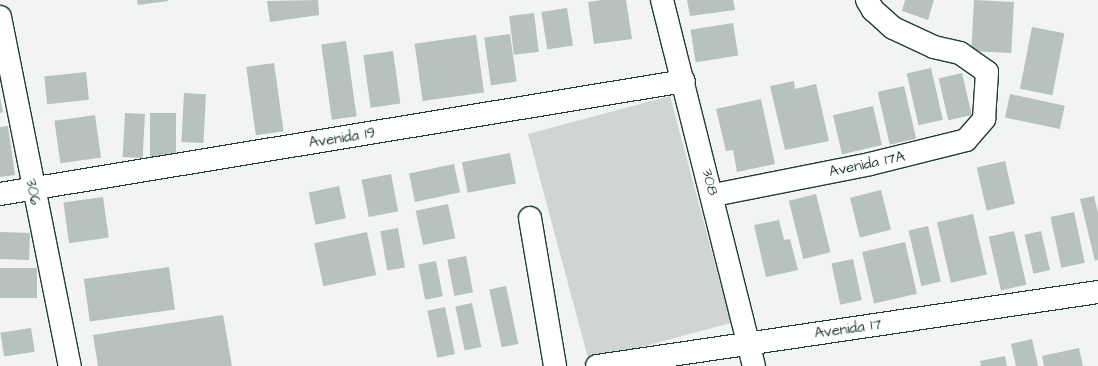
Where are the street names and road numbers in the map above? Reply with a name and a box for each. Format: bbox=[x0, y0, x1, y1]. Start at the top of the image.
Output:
street label: Avenida 19 bbox=[307, 124, 377, 152]
street label: Avenida 17A bbox=[827, 147, 907, 181]
street label: 308 bbox=[698, 167, 722, 197]
street label: 306 bbox=[22, 177, 44, 207]
street label: Avenida 17 bbox=[813, 315, 883, 343]

